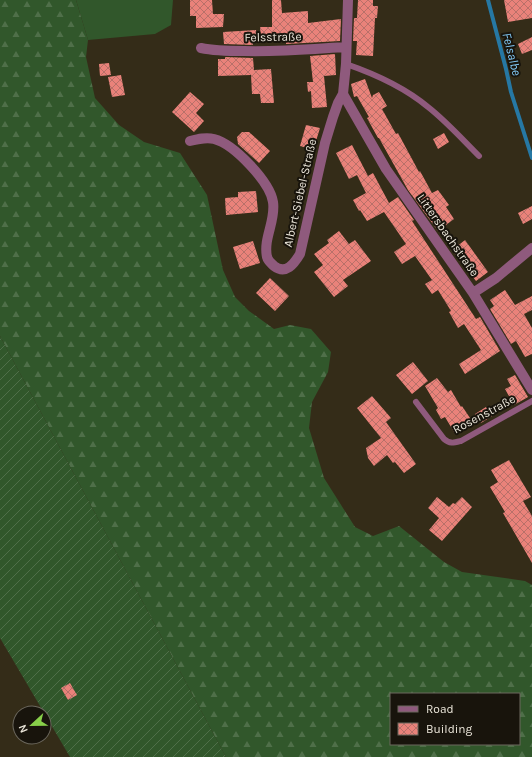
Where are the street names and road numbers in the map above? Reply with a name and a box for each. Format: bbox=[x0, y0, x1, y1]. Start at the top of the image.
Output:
street label: Felsstraße bbox=[244, 30, 302, 44]
street label: Albert-Siebel-Straße bbox=[281, 138, 319, 248]
street label: Littersbachstraße bbox=[414, 191, 482, 279]
street label: Rosenstraße bbox=[450, 392, 518, 436]

